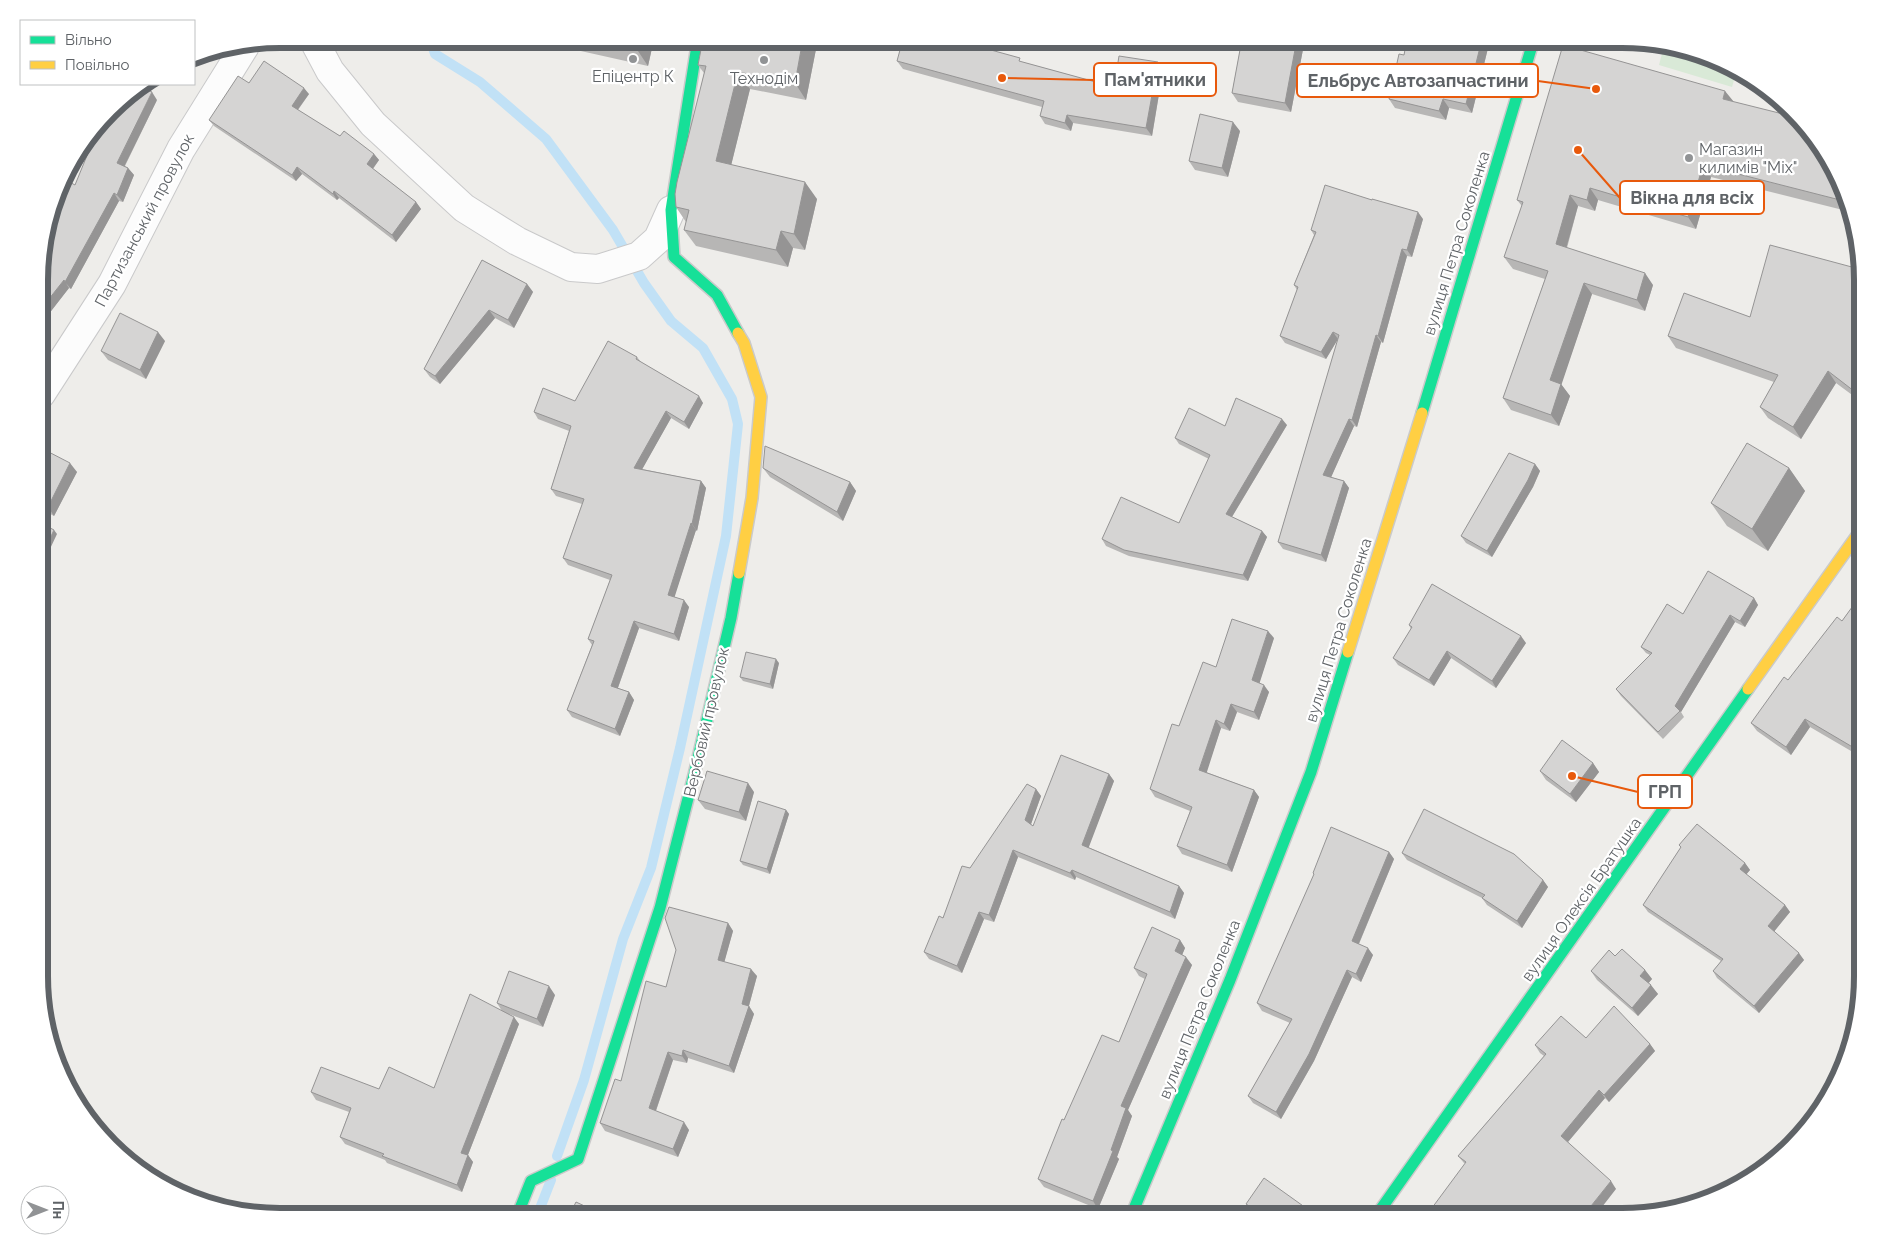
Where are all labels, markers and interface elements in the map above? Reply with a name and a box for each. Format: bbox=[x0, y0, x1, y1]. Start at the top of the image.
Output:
legend bbox=[20, 20, 195, 85]
text: Вільно bbox=[65, 31, 112, 49]
marker: Епіцентр К bbox=[627, 53, 639, 65]
marker: Технодім bbox=[758, 54, 770, 66]
text: Повільно bbox=[65, 56, 130, 74]
callout: Пам'ятники bbox=[1094, 63, 1216, 96]
callout: Ельбрус Автозапчастини bbox=[1297, 64, 1538, 97]
place label: Епіцентр К bbox=[592, 67, 674, 86]
place label: Технодім bbox=[730, 69, 798, 88]
text: Пам'ятники bbox=[1104, 69, 1206, 90]
text: Ельбрус Автозапчастини bbox=[1307, 70, 1529, 91]
street label: Партизанський провулок bbox=[91, 130, 198, 310]
place label: Магазин килимів "Mix" bbox=[1699, 140, 1797, 177]
street label: вулиця Петра Соколенка bbox=[1419, 149, 1494, 337]
marker: Магазин килимів "Mix" bbox=[1683, 152, 1695, 164]
callout: Вікна для всіх bbox=[1620, 181, 1764, 214]
text: Вікна для всіх bbox=[1630, 187, 1754, 208]
street label: вулиця Петра Соколенка bbox=[1301, 536, 1376, 724]
street label: Вербовий провулок bbox=[680, 645, 733, 799]
callout: ГРП bbox=[1638, 775, 1692, 808]
text: ГРП bbox=[1648, 781, 1682, 802]
street label: вулиця Олексія Братушка bbox=[1518, 814, 1645, 985]
street label: вулиця Петра Соколенка bbox=[1155, 917, 1244, 1101]
north arrow bbox=[20, 1185, 70, 1235]
text: Пн bbox=[50, 1201, 66, 1219]

